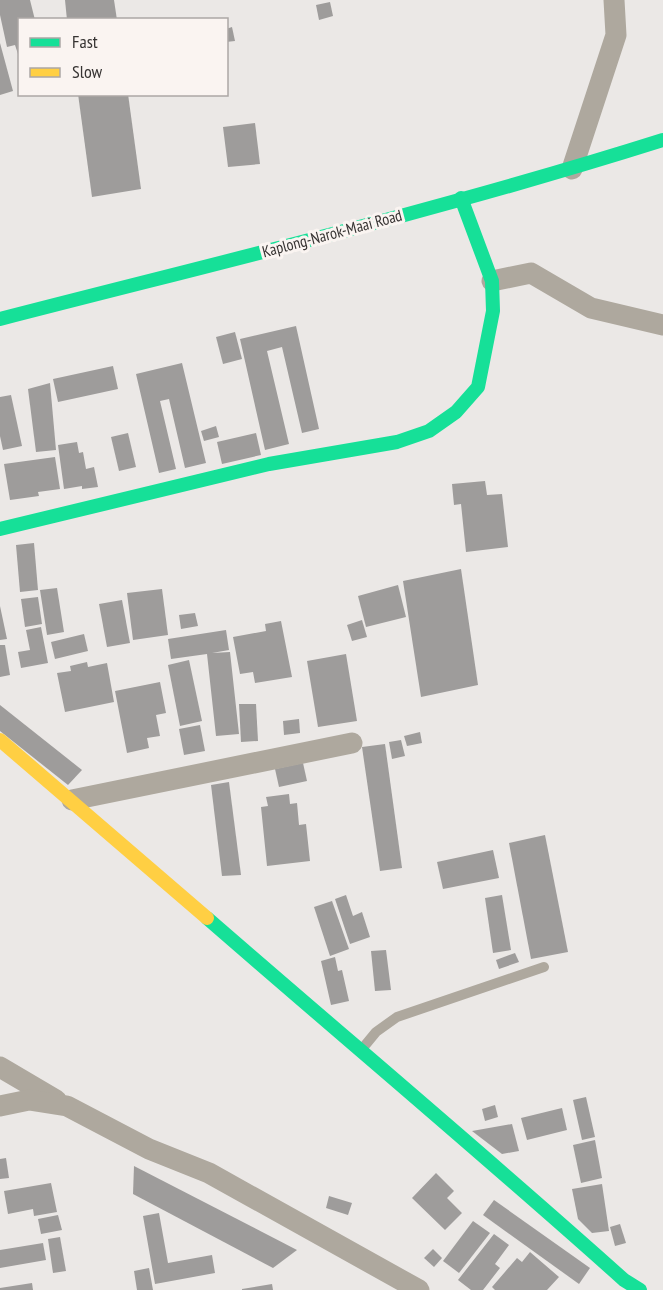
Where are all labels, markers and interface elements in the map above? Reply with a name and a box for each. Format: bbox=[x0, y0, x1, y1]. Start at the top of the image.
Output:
legend bbox=[18, 18, 228, 96]
text: Fast bbox=[72, 30, 98, 53]
text: Slow bbox=[72, 60, 103, 83]
street label: Kaplong-Narok-Maai Road bbox=[260, 205, 404, 261]

